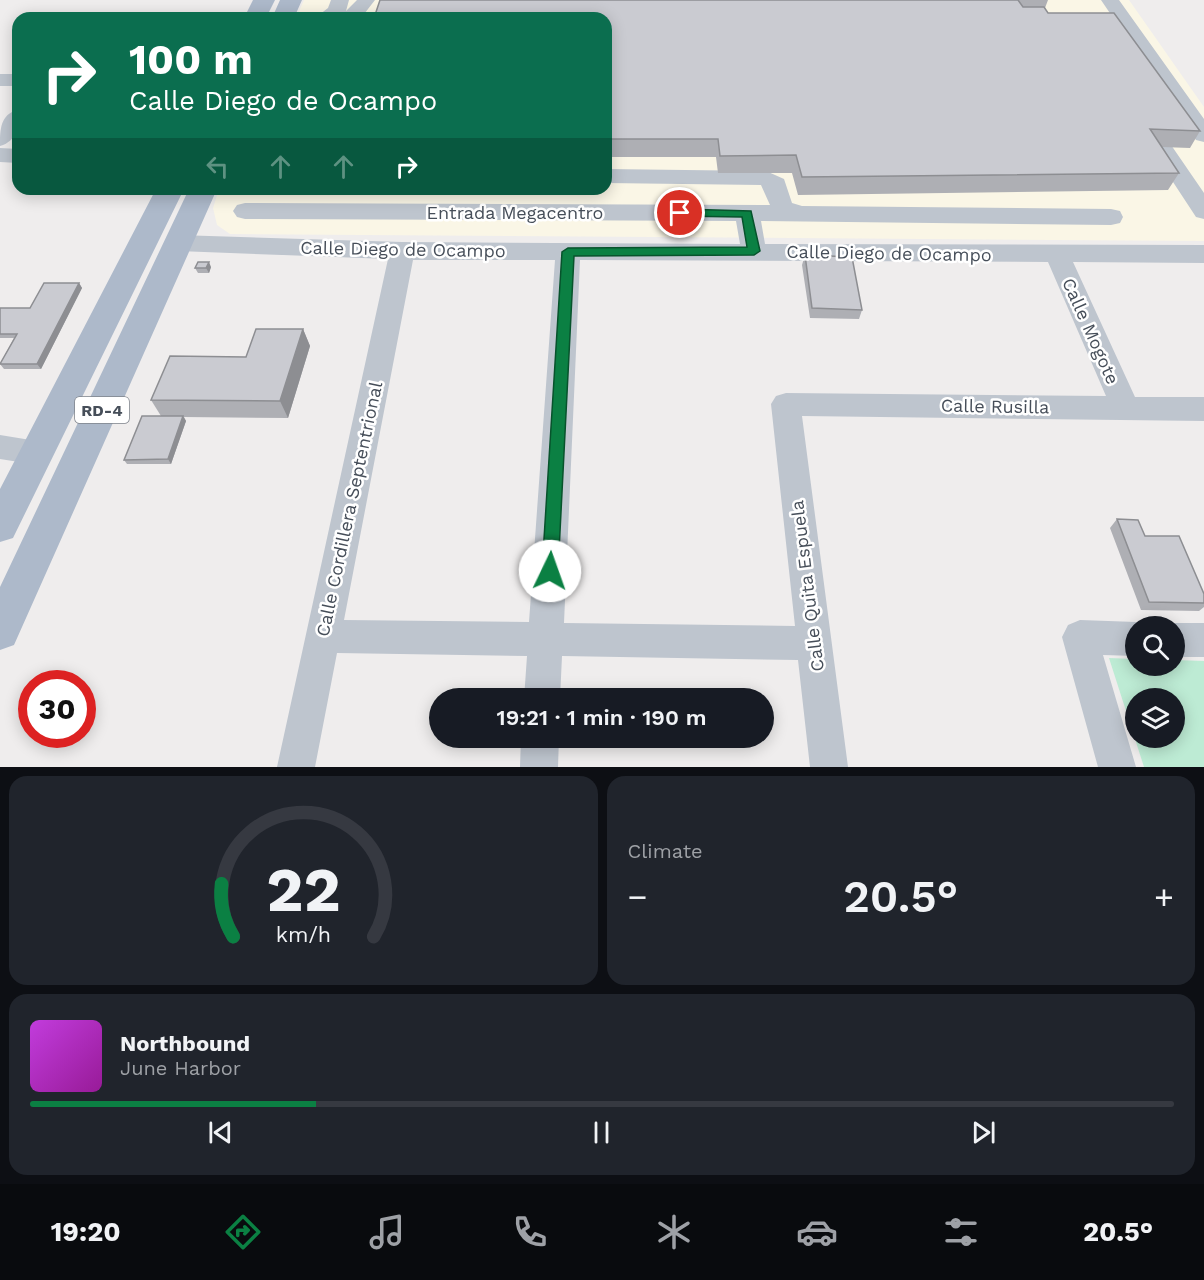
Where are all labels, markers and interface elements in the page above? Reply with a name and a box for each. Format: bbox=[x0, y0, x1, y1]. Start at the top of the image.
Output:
text: 100 m bbox=[129, 35, 253, 84]
icon: right bbox=[30, 36, 108, 114]
text: Calle Diego de Ocampo bbox=[129, 85, 437, 117]
icon: left bbox=[201, 150, 234, 183]
icon: ahead bbox=[264, 150, 297, 183]
icon: ahead bbox=[327, 150, 360, 183]
icon: right bbox=[390, 150, 423, 183]
pin bbox=[654, 187, 705, 238]
icon: arrive bbox=[663, 196, 696, 229]
street label: Entrada Megacentro bbox=[427, 202, 603, 223]
street label: Calle Diego de Ocampo bbox=[300, 237, 506, 261]
street label: Calle Diego de Ocampo bbox=[786, 241, 992, 265]
street label: Calle Mogote bbox=[1058, 275, 1124, 387]
street label: Calle Cordillera Septentrional bbox=[312, 379, 386, 638]
street label: Calle Rusilla bbox=[941, 395, 1049, 417]
road number: RD-4 bbox=[75, 397, 129, 423]
street label: Calle Quita Espuela bbox=[786, 499, 828, 673]
position arrow bbox=[518, 539, 582, 603]
map controls bbox=[1125, 616, 1185, 748]
button: search bbox=[1125, 616, 1185, 676]
speed limit sign: 30 bbox=[18, 670, 96, 748]
button: layers bbox=[1125, 688, 1185, 748]
text: 19:21 · 1 min · 190 m bbox=[497, 705, 706, 730]
text: Climate bbox=[628, 839, 703, 863]
text: 22 bbox=[266, 853, 340, 926]
text: 20.5° bbox=[843, 870, 958, 923]
text: − bbox=[628, 877, 647, 916]
text: + bbox=[1154, 877, 1174, 916]
text: km/h bbox=[276, 923, 331, 948]
text: Northbound bbox=[120, 1031, 250, 1056]
text: June Harbor bbox=[120, 1056, 241, 1080]
icon: previous bbox=[204, 1116, 237, 1149]
icon: pause bbox=[585, 1116, 618, 1149]
icon: next bbox=[967, 1116, 1000, 1149]
icon: directions bbox=[222, 1211, 264, 1253]
icon: music bbox=[366, 1211, 408, 1253]
icon: phone bbox=[509, 1211, 551, 1253]
icon: climate bbox=[653, 1211, 695, 1253]
icon: car bbox=[796, 1211, 838, 1253]
icon: filters bbox=[940, 1211, 982, 1253]
text: 19:20 bbox=[51, 1216, 121, 1248]
text: 20.5° bbox=[1083, 1216, 1153, 1248]

